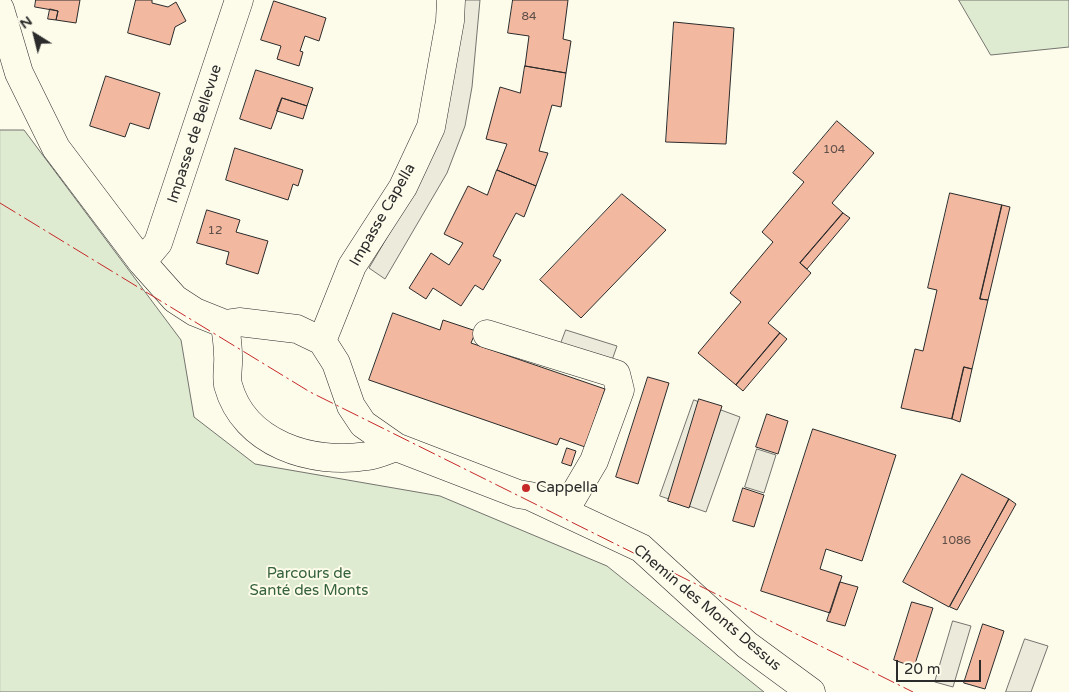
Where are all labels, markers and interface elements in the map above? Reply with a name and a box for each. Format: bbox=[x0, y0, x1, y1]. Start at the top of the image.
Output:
north arrow bbox=[10, 10, 60, 60]
house number: 84 bbox=[521, 10, 537, 24]
text: N bbox=[16, 12, 35, 33]
street label: Impasse de Bellevue bbox=[164, 62, 226, 206]
house number: 104 bbox=[823, 143, 845, 157]
street label: Impasse Capella bbox=[346, 161, 420, 269]
house number: 12 bbox=[207, 224, 223, 238]
place label: Cappella bbox=[536, 479, 598, 497]
marker: Cappella bbox=[520, 482, 532, 494]
house number: 1086 bbox=[941, 534, 971, 548]
street label: Chemin des Monts Dessus bbox=[630, 541, 784, 675]
park label: Parcours de Santé des Monts bbox=[250, 565, 368, 600]
scale bar bbox=[899, 650, 984, 682]
text: 20 m bbox=[904, 660, 941, 678]

